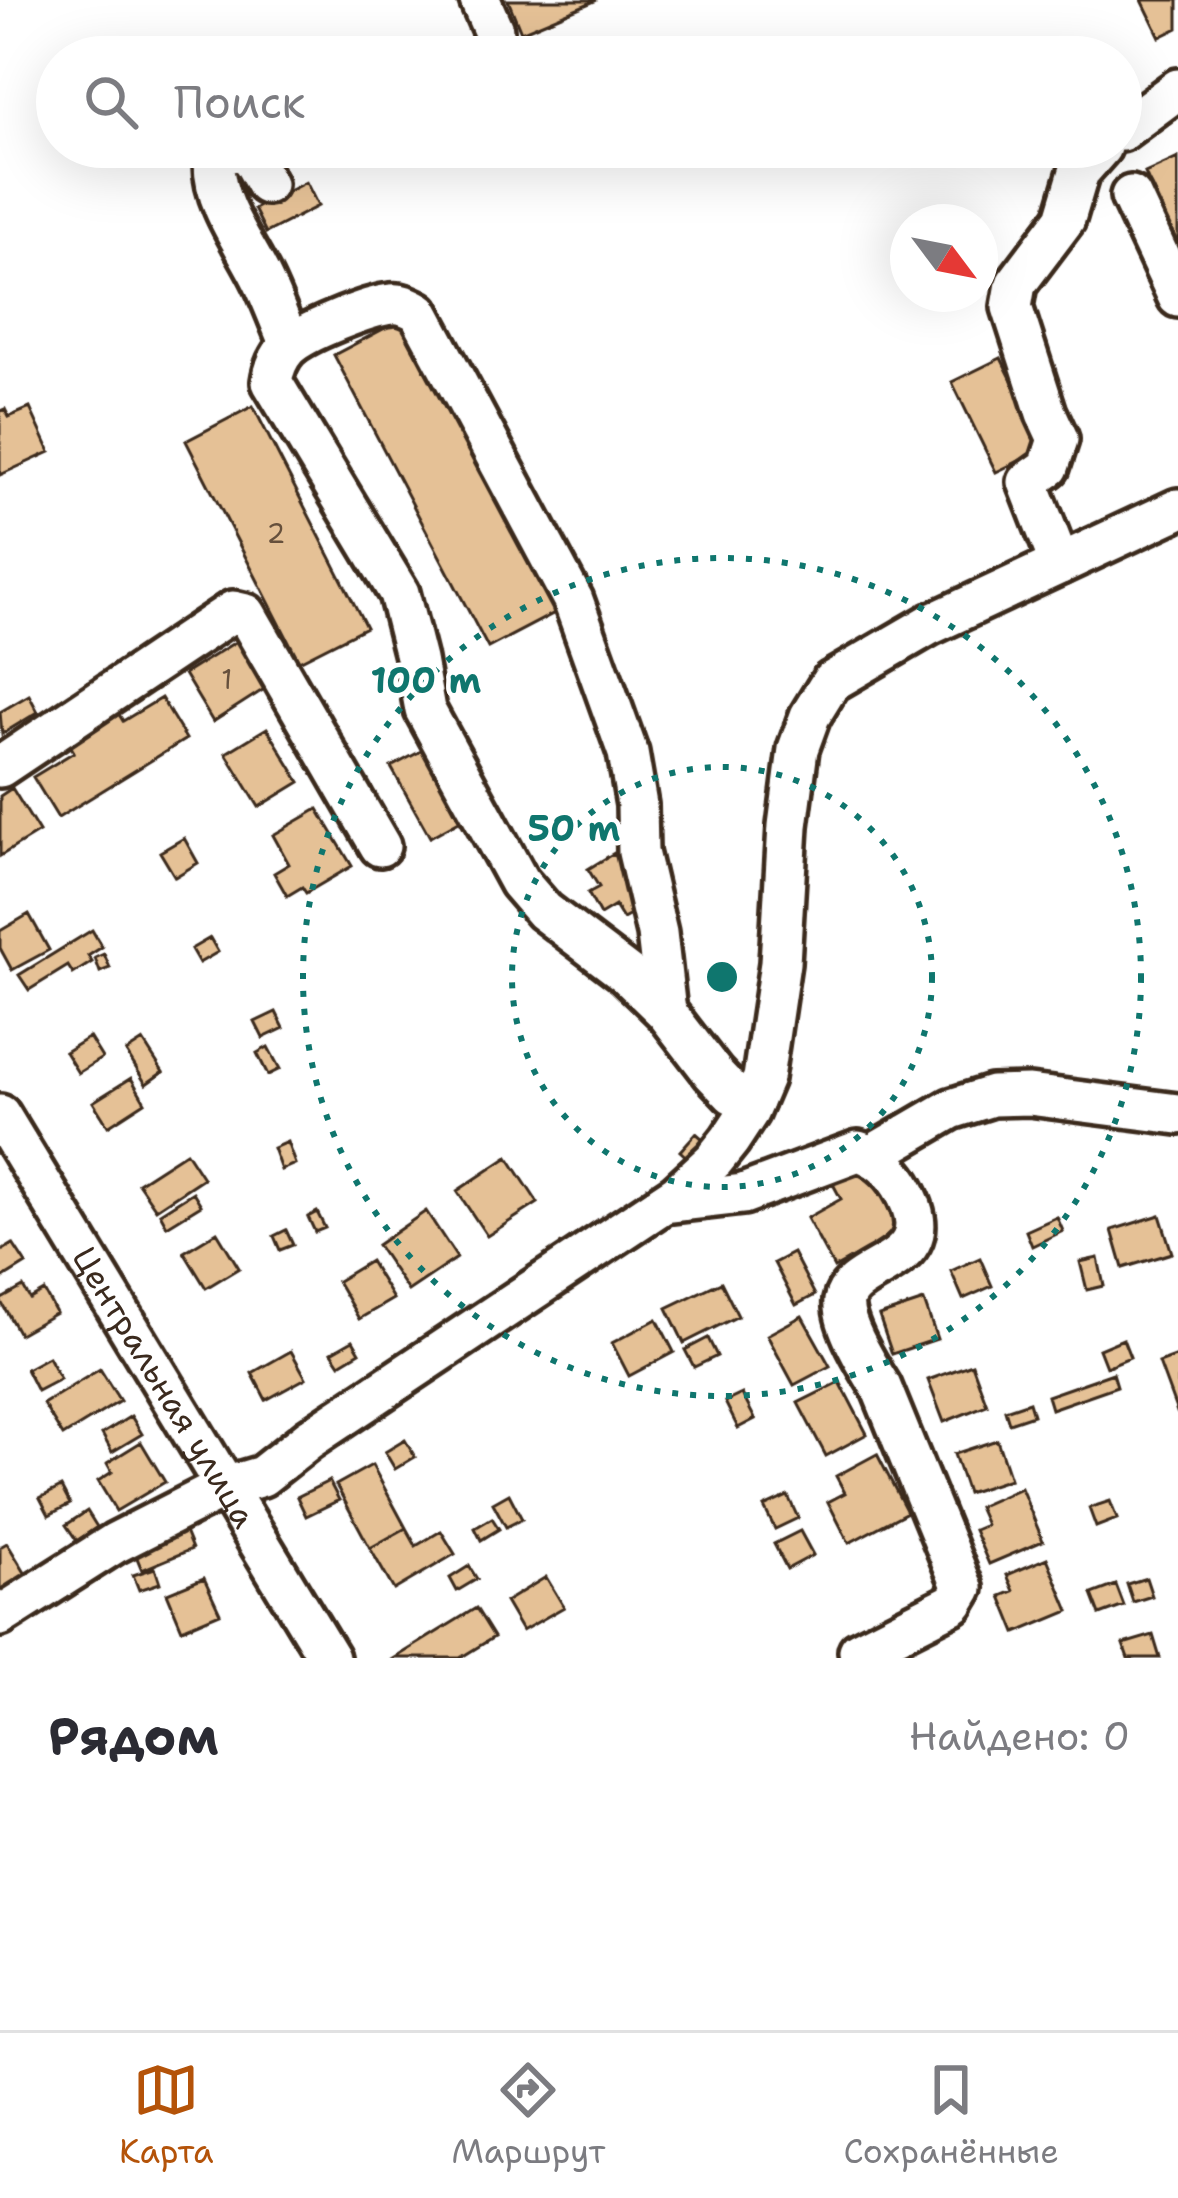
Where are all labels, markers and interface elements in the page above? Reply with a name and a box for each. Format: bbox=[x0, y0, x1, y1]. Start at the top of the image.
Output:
search box bbox=[36, 36, 1142, 168]
icon: search bbox=[78, 69, 144, 135]
text: Поиск bbox=[174, 72, 305, 132]
north arrow bbox=[890, 204, 998, 312]
house number: 2 bbox=[267, 515, 285, 552]
text: 100 m bbox=[371, 656, 482, 705]
house number: 1 bbox=[221, 661, 233, 698]
text: 50 m bbox=[528, 804, 621, 853]
centre of rings bbox=[701, 956, 743, 998]
street label: Центральная улица bbox=[62, 1238, 267, 1536]
text: Рядом bbox=[48, 1702, 219, 1770]
text: Найдено: 0 bbox=[909, 1710, 1130, 1762]
tab: Карта bbox=[119, 2057, 213, 2174]
tab: Маршрут bbox=[451, 2057, 605, 2174]
tab: Сохранённые bbox=[843, 2057, 1059, 2174]

